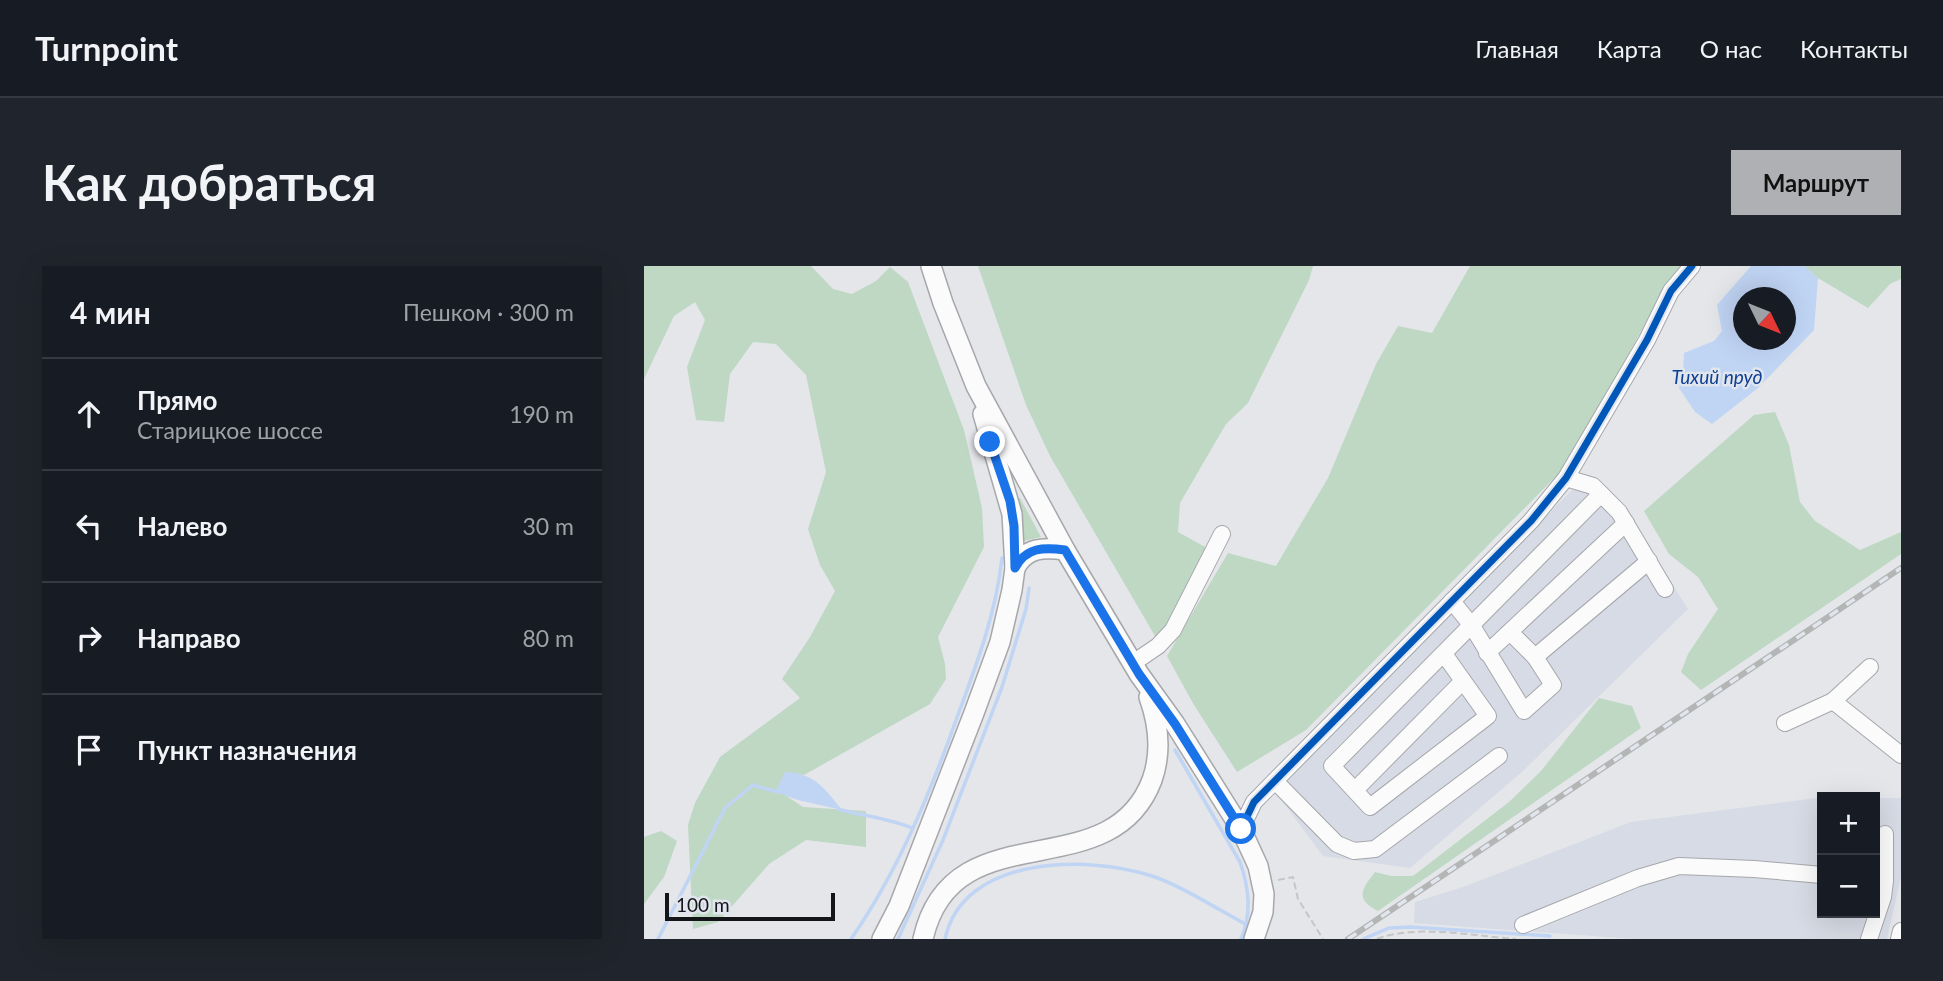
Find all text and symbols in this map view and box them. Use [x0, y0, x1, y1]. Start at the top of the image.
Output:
text: Turnpoint [35, 28, 178, 68]
text: Главная [1475, 34, 1559, 63]
text: Карта [1597, 34, 1662, 63]
text: О нас [1700, 34, 1762, 63]
text: Контакты [1800, 34, 1908, 63]
button: Маршрут [1731, 150, 1901, 215]
text: Как добраться [42, 153, 376, 211]
north arrow [1733, 287, 1796, 350]
text: 4 мин [70, 294, 151, 330]
text: Пешком · 300 m [403, 298, 574, 326]
water label: Тихий пруд [1672, 365, 1762, 388]
text: Прямо [137, 384, 218, 416]
icon: ahead [70, 395, 108, 433]
text: 190 m [509, 400, 574, 428]
text: Старицкое шоссе [137, 416, 323, 444]
route end [974, 426, 1005, 457]
icon: left [70, 507, 108, 545]
text: Налево [137, 510, 227, 542]
text: 30 m [523, 512, 574, 540]
icon: right [70, 619, 108, 657]
text: Направо [137, 622, 241, 654]
text: 80 m [523, 624, 574, 652]
icon: arrive [70, 731, 108, 769]
text: Пункт назначения [137, 734, 357, 766]
map controls [1817, 792, 1880, 918]
button: + [1817, 792, 1880, 855]
route start [1225, 813, 1256, 844]
button: − [1817, 855, 1880, 918]
scale bar [665, 890, 835, 922]
text: 100 m [676, 893, 730, 916]

